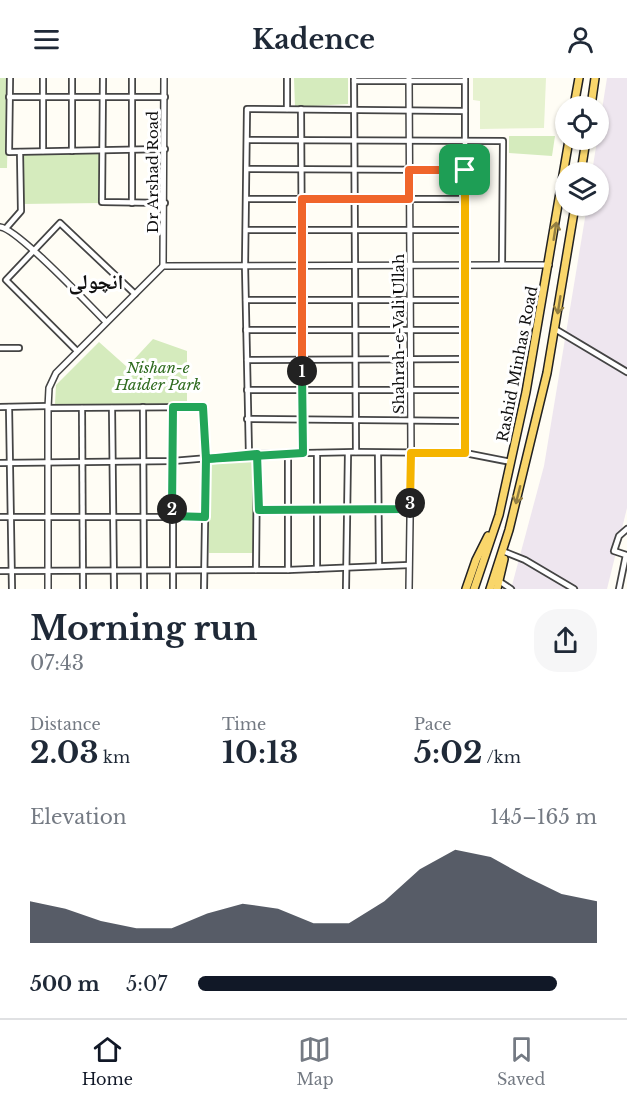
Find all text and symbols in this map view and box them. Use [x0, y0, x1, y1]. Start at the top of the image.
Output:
icon: menu [30, 23, 63, 56]
text: Kadence [252, 23, 375, 56]
icon: person [564, 23, 597, 56]
map controls [555, 96, 609, 216]
button: locate [555, 96, 609, 150]
street label: Dr Arshad Road [143, 111, 162, 233]
pin [439, 144, 490, 195]
icon: arrive [448, 153, 481, 186]
button: layers [555, 162, 609, 216]
one-way arrow [549, 221, 560, 241]
street label: Shahrah-e-Vali Ullah [389, 254, 408, 414]
district label: انچولی [69, 269, 123, 295]
street label: Rashid Minhas Road [493, 285, 541, 443]
one-way arrow [553, 294, 564, 314]
pin: 1 [287, 356, 317, 386]
park label: Nishan-e Haider Park [114, 358, 201, 394]
text: 1 [299, 361, 305, 381]
one-way arrow [511, 485, 523, 504]
pin: 3 [395, 488, 425, 518]
text: 3 [405, 493, 415, 513]
pin: 2 [157, 494, 187, 524]
text: 2 [167, 499, 177, 519]
text: Morning run [30, 608, 258, 649]
button: share [534, 609, 597, 672]
text: 07:43 [30, 651, 84, 675]
text: Distance [30, 714, 101, 734]
text: Time [222, 714, 266, 734]
text: Pace [414, 714, 451, 734]
text: 2.03 [30, 734, 99, 771]
text: 10:13 [222, 734, 298, 771]
text: 5:02 [414, 734, 483, 771]
text: km [99, 747, 130, 767]
text: /km [483, 747, 521, 767]
text: Elevation [30, 805, 127, 829]
text: 145–165 m [490, 805, 597, 829]
text: 500 m [30, 972, 100, 996]
text: 5:07 [126, 972, 167, 996]
tab: Home [82, 1033, 133, 1089]
tab: Map [296, 1033, 334, 1089]
tab: Saved [497, 1033, 545, 1089]

